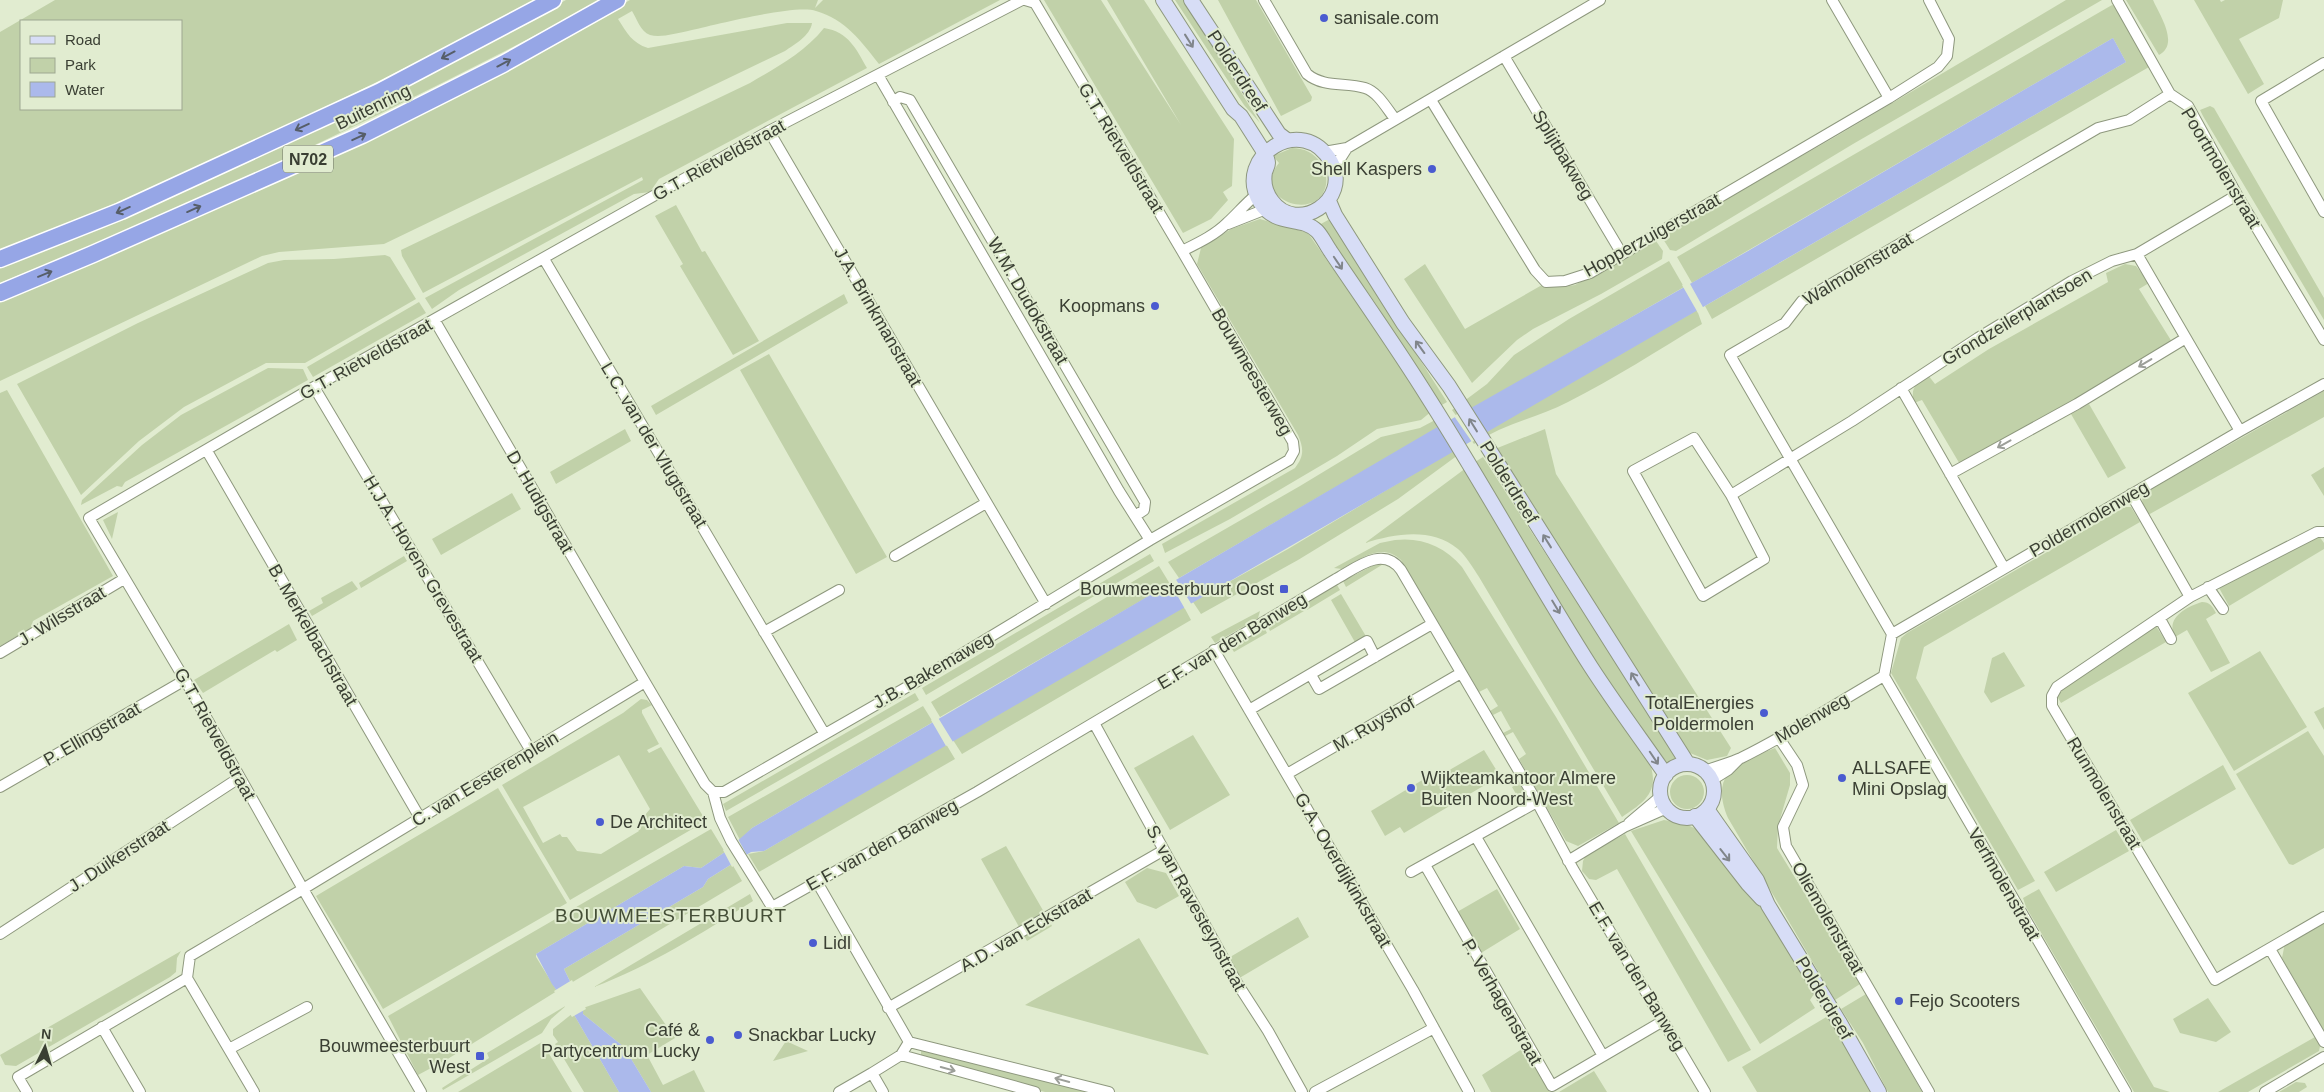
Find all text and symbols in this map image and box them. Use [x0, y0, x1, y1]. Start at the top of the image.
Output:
place label: sanisale.com [1334, 8, 1439, 28]
marker: sanisale.com [1318, 12, 1330, 24]
legend [20, 20, 182, 110]
street label: Polderdreef [1203, 27, 1271, 116]
text: Road [65, 31, 101, 48]
one-way arrow [1185, 34, 1195, 48]
one-way arrow [440, 50, 455, 60]
text: Park [65, 56, 96, 73]
one-way arrow [496, 58, 511, 68]
street label: G.T. Rietveldstraat [1074, 79, 1168, 217]
street label: Buitenring [332, 80, 414, 134]
text: Water [65, 81, 104, 98]
street label: Poortmolenstraat [2177, 104, 2265, 232]
street label: Splijtbakweg [1528, 107, 1598, 203]
street label: G.T. Rietveldstraat [649, 115, 789, 205]
one-way arrow [295, 123, 310, 132]
one-way arrow [351, 131, 366, 141]
road number: N702 [283, 146, 333, 172]
place label: Shell Kaspers [1311, 159, 1422, 179]
marker: Shell Kaspers [1426, 163, 1438, 175]
street label: Hopperzuigerstraat [1580, 189, 1724, 281]
one-way arrow [186, 204, 201, 214]
one-way arrow [116, 205, 131, 215]
street label: Walmolenstraat [1800, 228, 1916, 310]
street label: W.M. Dudokstraat [984, 234, 1072, 368]
street label: J.A. Brinkmanstraat [830, 244, 926, 390]
one-way arrow [1333, 256, 1343, 270]
street label: Grondzeilerplantsoen [1939, 264, 2095, 370]
one-way arrow [37, 269, 52, 278]
place label: Koopmans [1059, 296, 1145, 316]
marker: Koopmans [1149, 300, 1161, 312]
street label: Bouwmeesterweg [1208, 305, 1296, 439]
street label: G.T. Rietveldstraat [296, 314, 436, 404]
one-way arrow [1415, 340, 1425, 354]
one-way arrow [2138, 358, 2152, 368]
street label: L.C. van der Vlugtstraat [597, 359, 711, 531]
one-way arrow [1468, 418, 1478, 432]
street label: Polderdreef [1476, 437, 1543, 528]
one-way arrow [1996, 439, 2011, 449]
street label: D. Hudigstraat [503, 447, 577, 557]
street label: H.J.A. Hovens Grevestraat [359, 472, 487, 666]
street label: Poldermolenweg [2026, 477, 2152, 561]
one-way arrow [1542, 535, 1552, 549]
street label: B. Merkelbachstraat [264, 561, 362, 709]
place label: Bouwmeesterbuurt Oost [1080, 579, 1274, 599]
street label: J. Wilsstraat [15, 582, 109, 650]
marker: Bouwmeesterbuurt Oost [1278, 583, 1290, 595]
street label: E.F. van den Banweg [1154, 589, 1310, 693]
one-way arrow [1551, 600, 1561, 614]
street label: J.B. Bakemaweg [870, 628, 996, 712]
street label: G.T. Rietveldstraat [170, 664, 260, 804]
one-way arrow [1629, 672, 1639, 686]
street label: Molenweg [1771, 689, 1853, 747]
street label: M. Ruyshof [1330, 692, 1419, 755]
place label: TotalEnergies Poldermolen [1645, 693, 1754, 734]
street label: P. Ellingstraat [40, 698, 144, 770]
marker: TotalEnergies Poldermolen [1758, 707, 1770, 719]
street label: C. van Eesterenplein [408, 727, 562, 831]
street label: Runmolenstraat [2063, 733, 2145, 853]
one-way arrow [1649, 751, 1659, 765]
place label: ALLSAFE Mini Opslag [1852, 758, 1947, 799]
place label: Wijkteamkantoor Almere Buiten Noord-West [1421, 768, 1616, 809]
marker: ALLSAFE Mini Opslag [1836, 772, 1848, 784]
marker: Wijkteamkantoor Almere Buiten Noord-West [1405, 782, 1417, 794]
street label: G.A. Overdijkinkstraat [1291, 789, 1395, 951]
street label: E.F. van den Banweg [803, 795, 961, 895]
place label: De Architect [610, 812, 707, 832]
street label: J. Duikerstraat [65, 816, 173, 896]
marker: De Architect [594, 816, 606, 828]
street label: S. van Ravesteynstraat [1142, 822, 1250, 994]
street label: Verfmolenstraat [1964, 824, 2044, 944]
one-way arrow [1720, 848, 1730, 862]
street label: Oliemolenstraat [1788, 858, 1868, 978]
street label: A.D. van Eckstraat [956, 884, 1096, 976]
street label: E.F. van den Banweg [1585, 898, 1689, 1054]
district label: BOUWMEESTERBUURT [555, 905, 787, 926]
place label: Lidl [823, 933, 851, 953]
street label: P. Verhagenstraat [1458, 936, 1546, 1068]
marker: Lidl [807, 937, 819, 949]
street label: Polderdreef [1791, 953, 1857, 1044]
place label: Fejo Scooters [1909, 991, 2020, 1011]
marker: Fejo Scooters [1893, 995, 1905, 1007]
place label: Café & Partycentrum Lucky [541, 1020, 700, 1061]
north arrow [20, 1022, 70, 1072]
place label: Snackbar Lucky [748, 1025, 876, 1045]
text: N [40, 1026, 52, 1042]
marker: Snackbar Lucky [732, 1029, 744, 1041]
marker: Café & Partycentrum Lucky [704, 1034, 716, 1046]
place label: Bouwmeesterbuurt West [319, 1036, 470, 1077]
marker: Bouwmeesterbuurt West [474, 1050, 486, 1062]
one-way arrow [939, 1065, 955, 1074]
one-way arrow [1054, 1074, 1070, 1084]

